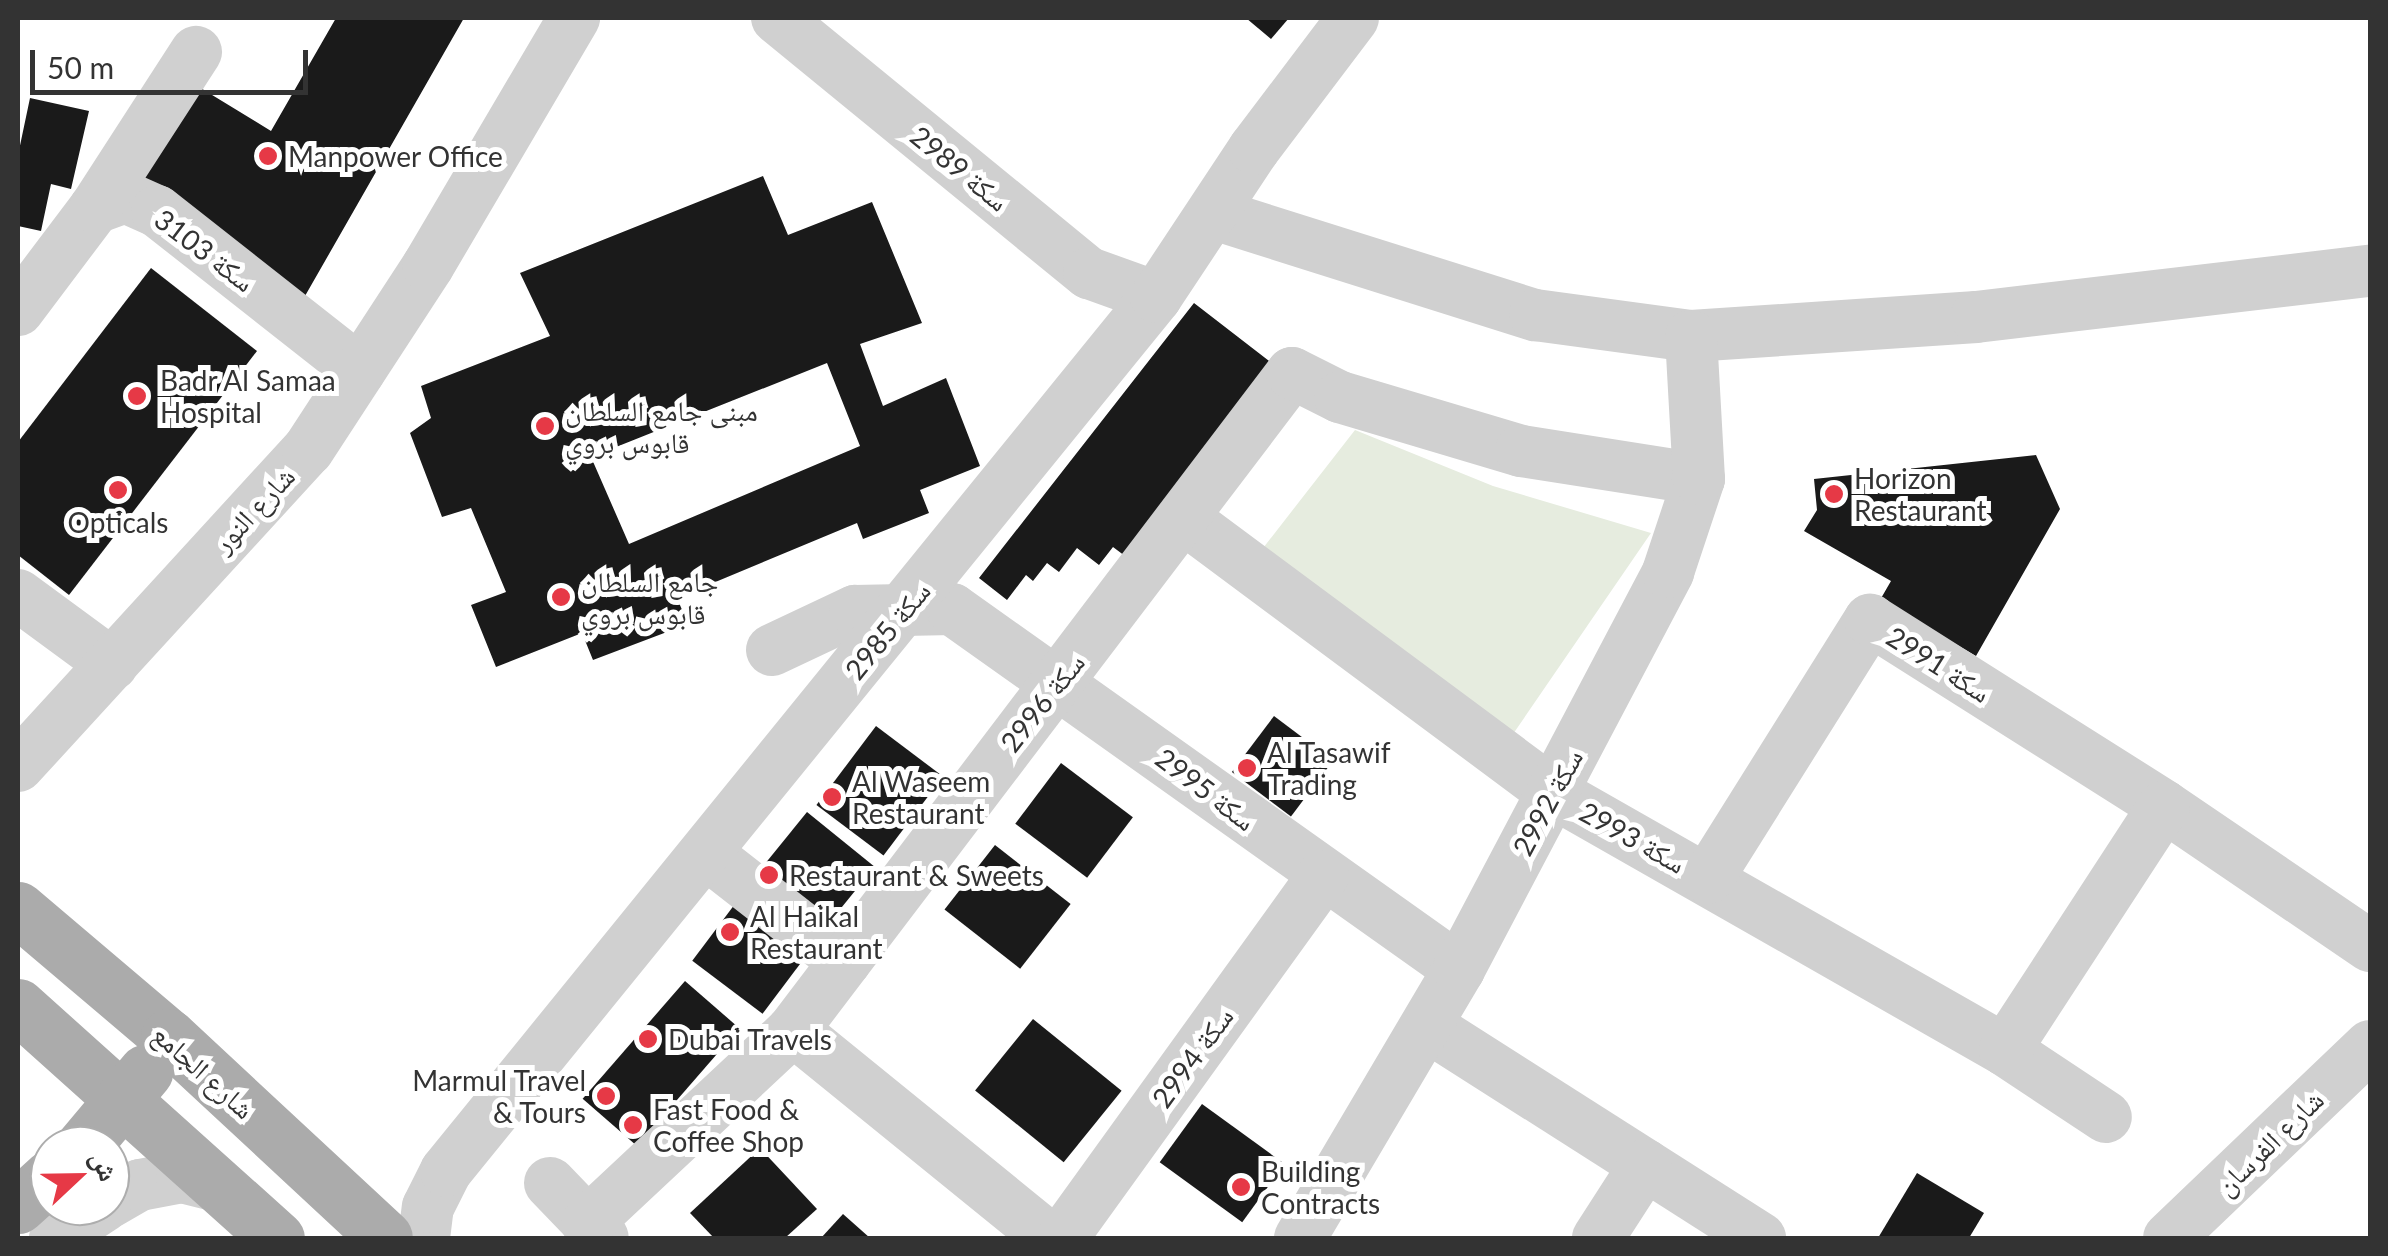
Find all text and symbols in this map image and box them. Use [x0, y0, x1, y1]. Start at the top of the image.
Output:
scale bar [35, 30, 312, 92]
text: 50 m [47, 49, 114, 85]
street label: سكة 2989 [904, 118, 1016, 218]
place label: Manpower Office [288, 139, 503, 173]
marker: Manpower Office [257, 145, 279, 167]
street label: سكة 3103 [149, 202, 261, 298]
place label: Badr Al Samaa Hospital [160, 363, 337, 429]
marker: Badr Al Samaa Hospital [124, 383, 150, 409]
place label: مبنى جامع السلطان قابوس بروي [565, 393, 758, 459]
marker: مبنى جامع السلطان قابوس بروي [534, 415, 556, 437]
street label: شارع النور [205, 459, 301, 559]
place label: Horizon Restaurant [1854, 461, 1986, 527]
marker: Opticals [107, 479, 129, 501]
marker: Horizon Restaurant [1823, 483, 1845, 505]
place label: Opticals [68, 505, 168, 539]
place label: جامع السلطان قابوس بروي [581, 564, 718, 630]
street label: سكة 2985 [837, 574, 937, 686]
marker: جامع السلطان قابوس بروي [550, 586, 572, 608]
street label: سكة 2991 [1881, 619, 1997, 709]
street label: سكة 2996 [993, 646, 1091, 758]
place label: Al Tasawif Trading [1267, 735, 1391, 801]
street label: سكة 2995 [1150, 741, 1262, 837]
street label: سكة 2992 [1505, 743, 1589, 861]
marker: Al Tasawif Trading [1236, 757, 1258, 779]
place label: Al Waseem Restaurant [852, 764, 991, 830]
marker: Al Waseem Restaurant [821, 786, 843, 808]
street label: سكة 2993 [1574, 794, 1692, 880]
place label: Restaurant & Sweets [789, 858, 1044, 892]
marker: Restaurant & Sweets [758, 864, 780, 886]
place label: Al Haikal Restaurant [750, 899, 882, 965]
marker: Al Haikal Restaurant [719, 921, 741, 943]
street label: سكة 2994 [1144, 1000, 1240, 1114]
street label: شارع الجامع [146, 1017, 262, 1125]
place label: Dubai Travels [668, 1022, 833, 1056]
marker: Dubai Travels [637, 1028, 659, 1050]
place label: Marmul Travel & Tours [411, 1063, 586, 1129]
street label: شارع الفرسان [2208, 1082, 2330, 1202]
marker: Marmul Travel & Tours [595, 1085, 617, 1107]
place label: Fast Food & Coffee Shop [653, 1092, 804, 1158]
marker: Fast Food & Coffee Shop [622, 1114, 644, 1136]
north arrow [30, 1126, 130, 1226]
text: ش [85, 1145, 127, 1186]
place label: Building Contracts [1261, 1154, 1380, 1220]
marker: Building Contracts [1230, 1176, 1252, 1198]

